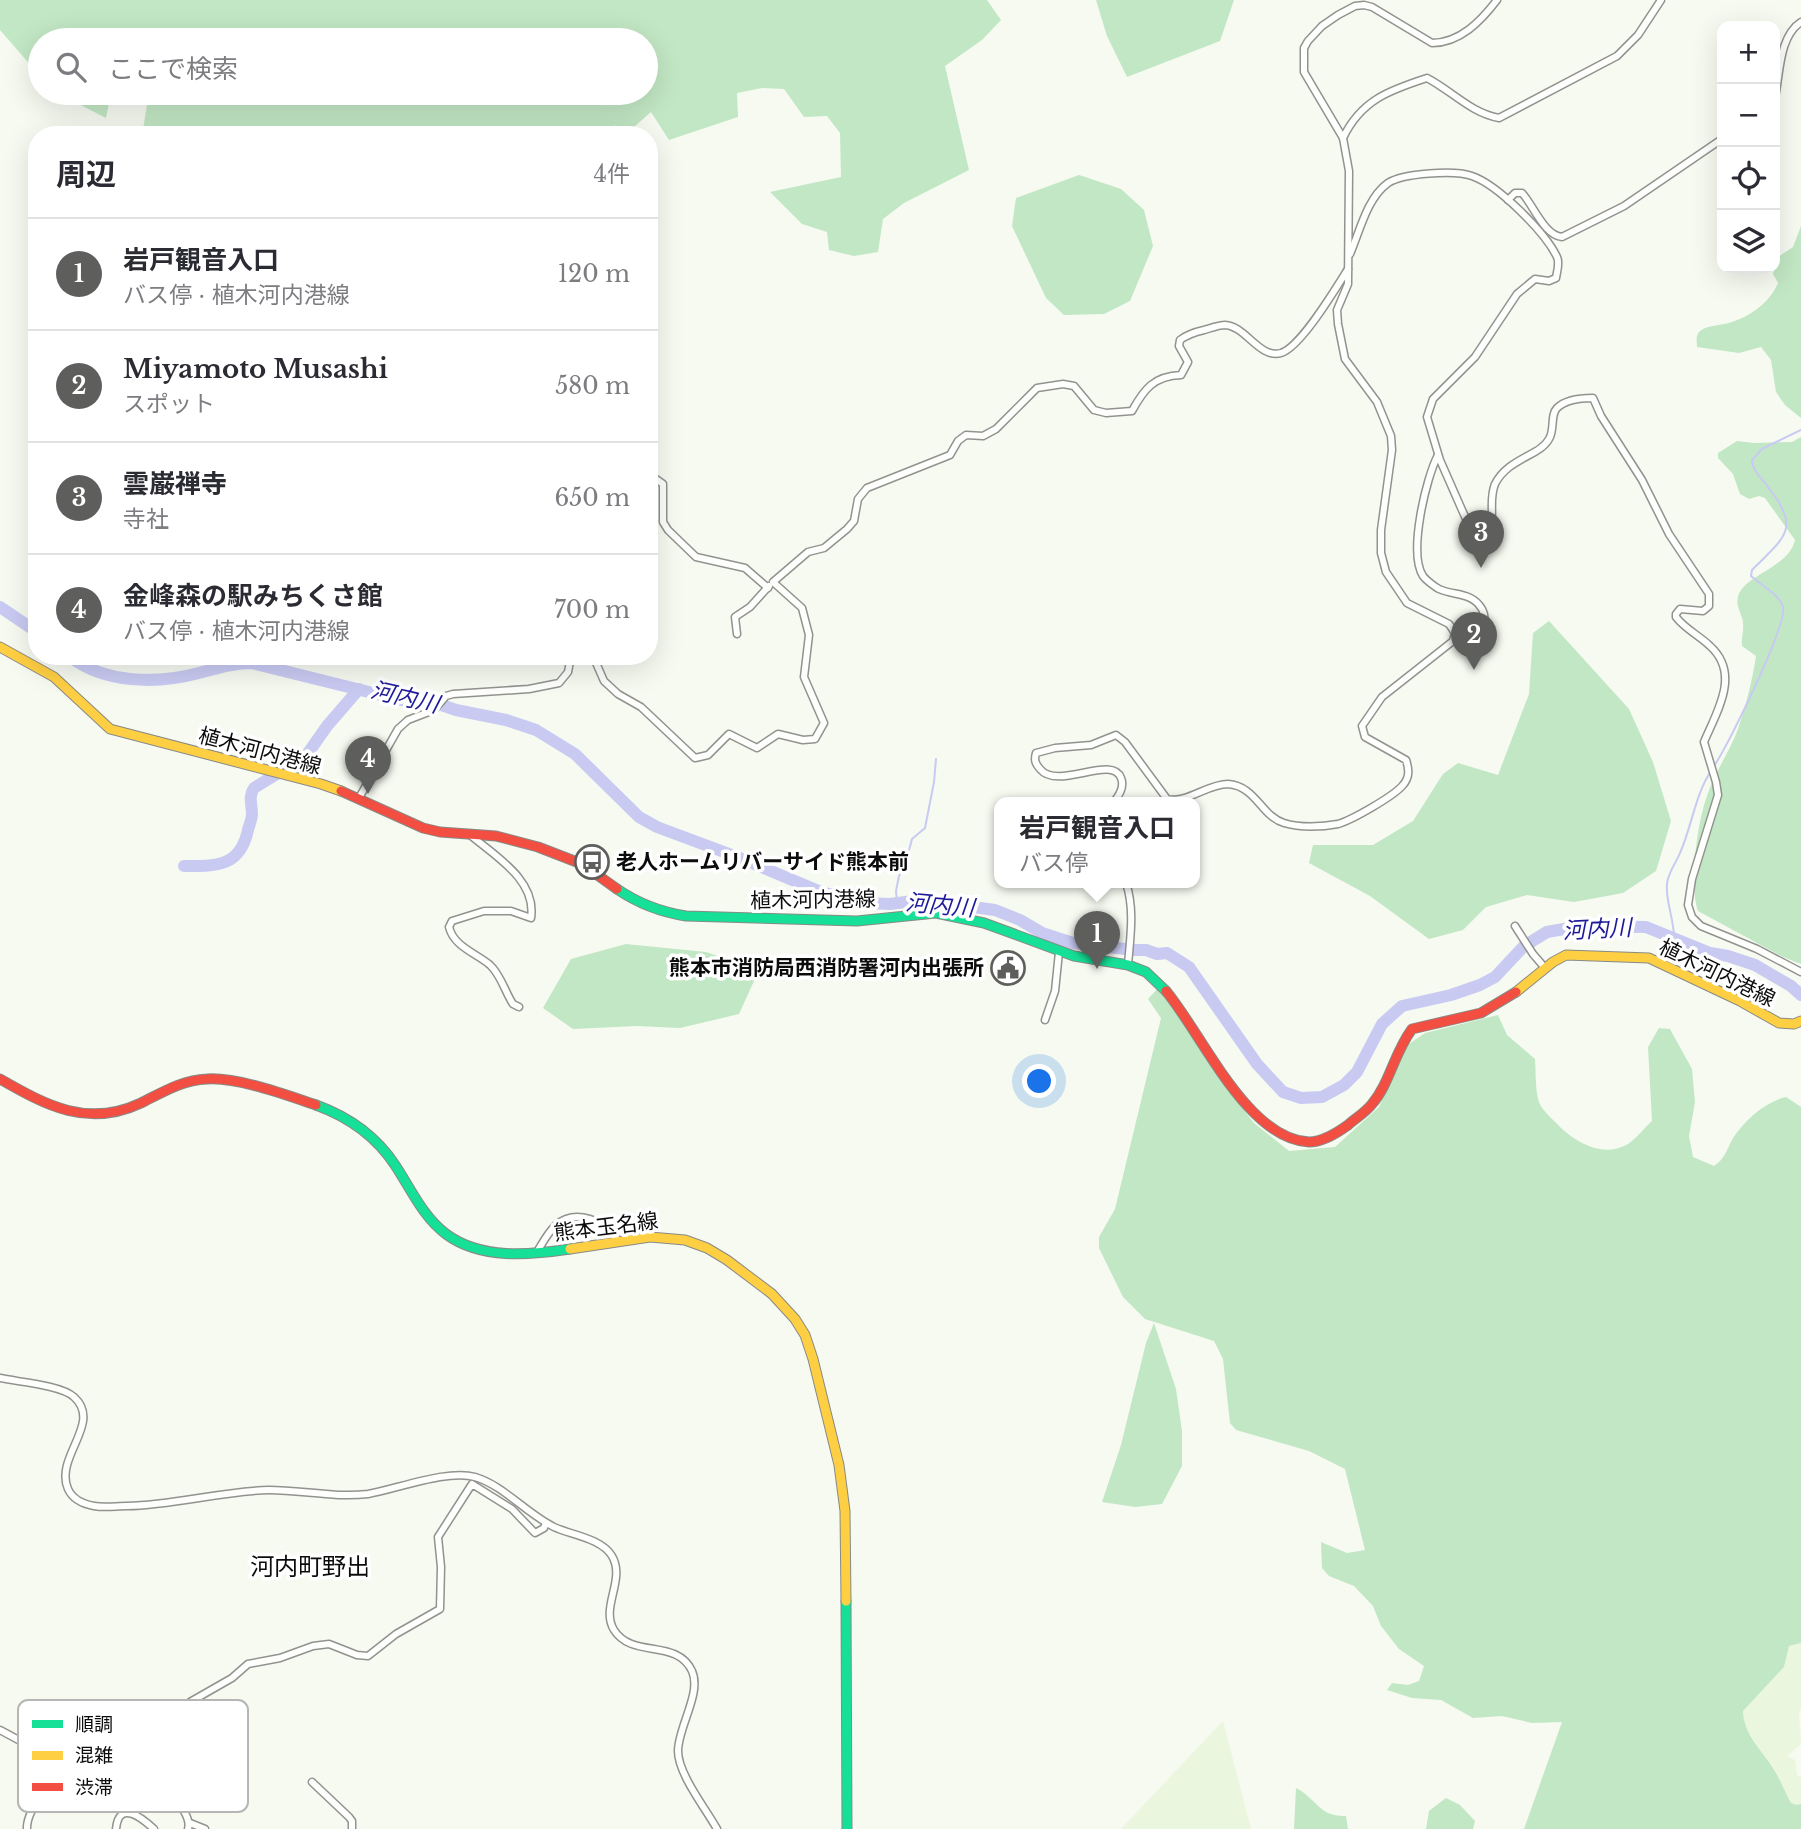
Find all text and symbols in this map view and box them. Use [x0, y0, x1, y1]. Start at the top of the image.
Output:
map controls [1717, 21, 1780, 273]
button: + [1717, 21, 1780, 84]
search box [28, 28, 658, 105]
icon: search [52, 48, 90, 86]
text: ここで検索 [108, 53, 238, 85]
button: − [1717, 84, 1780, 147]
button: locate [1717, 147, 1780, 210]
text: 周辺 [56, 156, 116, 193]
text: 4件 [594, 160, 630, 188]
button: layers [1717, 210, 1780, 273]
text: 岩戸観音入口 [123, 244, 279, 276]
text: 1 [74, 260, 84, 288]
text: 120 m [558, 260, 630, 288]
text: バス停 · 植木河内港線 [123, 281, 350, 309]
text: Miyamoto Musashi [123, 353, 388, 385]
text: 2 [72, 372, 86, 400]
text: 580 m [555, 372, 630, 400]
text: スポット [123, 390, 215, 418]
text: 雲巌禅寺 [123, 468, 227, 500]
text: 3 [72, 484, 86, 512]
text: 650 m [554, 484, 630, 512]
text: 寺社 [123, 505, 169, 533]
pin: 3 [1458, 510, 1504, 568]
text: 金峰森の駅みちくさ館 [123, 580, 383, 612]
text: 4 [71, 596, 87, 624]
text: 700 m [554, 596, 630, 624]
pin: 2 [1451, 612, 1497, 670]
text: バス停 · 植木河内港線 [123, 617, 350, 645]
water label: 河内川 [368, 676, 445, 719]
street label: 植木河内港線 [196, 722, 324, 780]
pin: 4 [345, 736, 391, 794]
popup [994, 797, 1200, 888]
text: 岩戸観音入口 [1019, 812, 1175, 844]
bus stop icon: 老人ホームリバーサイド熊本前 [573, 843, 611, 881]
place label: 老人ホームリバーサイド熊本前 [616, 849, 909, 875]
text: バス停 [1019, 849, 1088, 877]
street label: 植木河内港線 [750, 886, 876, 914]
water label: 河内川 [904, 888, 979, 922]
pin: 1 [1074, 911, 1120, 969]
water label: 河内川 [1562, 913, 1635, 945]
street label: 植木河内港線 [1655, 934, 1779, 1012]
public building icon: 熊本市消防局西消防署河内出張所 [989, 949, 1027, 987]
place label: 熊本市消防局西消防署河内出張所 [669, 955, 984, 981]
your location [1022, 1064, 1056, 1098]
street label: 熊本玉名線 [552, 1208, 660, 1246]
district label: 河内町野出 [250, 1552, 370, 1581]
legend [18, 1700, 248, 1812]
text: 順調 [75, 1713, 113, 1736]
text: 混雑 [75, 1744, 113, 1767]
text: 渋滞 [75, 1776, 113, 1799]

